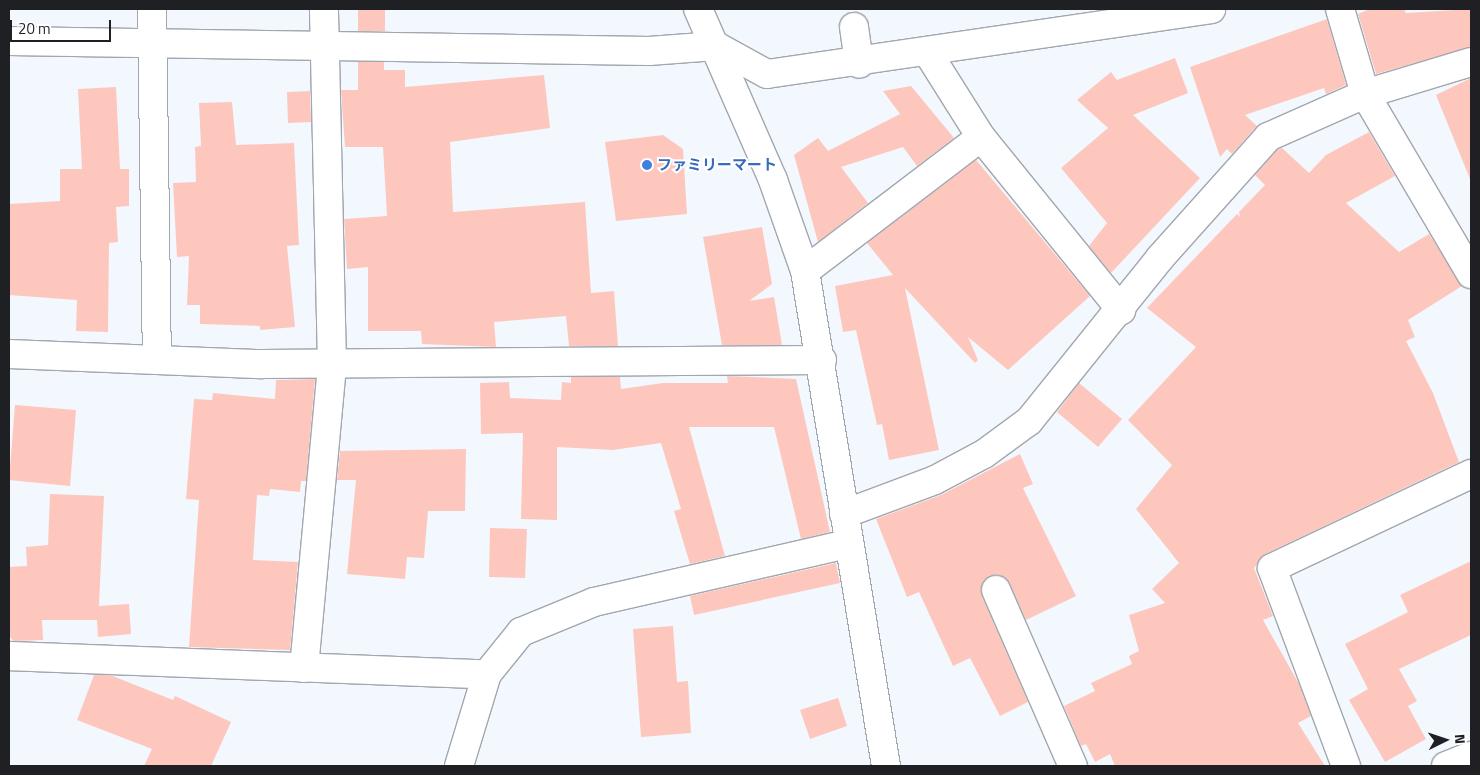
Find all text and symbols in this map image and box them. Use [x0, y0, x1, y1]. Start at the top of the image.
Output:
scale bar [12, 10, 114, 42]
text: 20 m [18, 17, 51, 40]
place label: ファミリーマート [657, 156, 777, 174]
marker: ファミリーマート [641, 159, 653, 171]
north arrow [1420, 715, 1470, 765]
text: N [1450, 733, 1471, 744]

